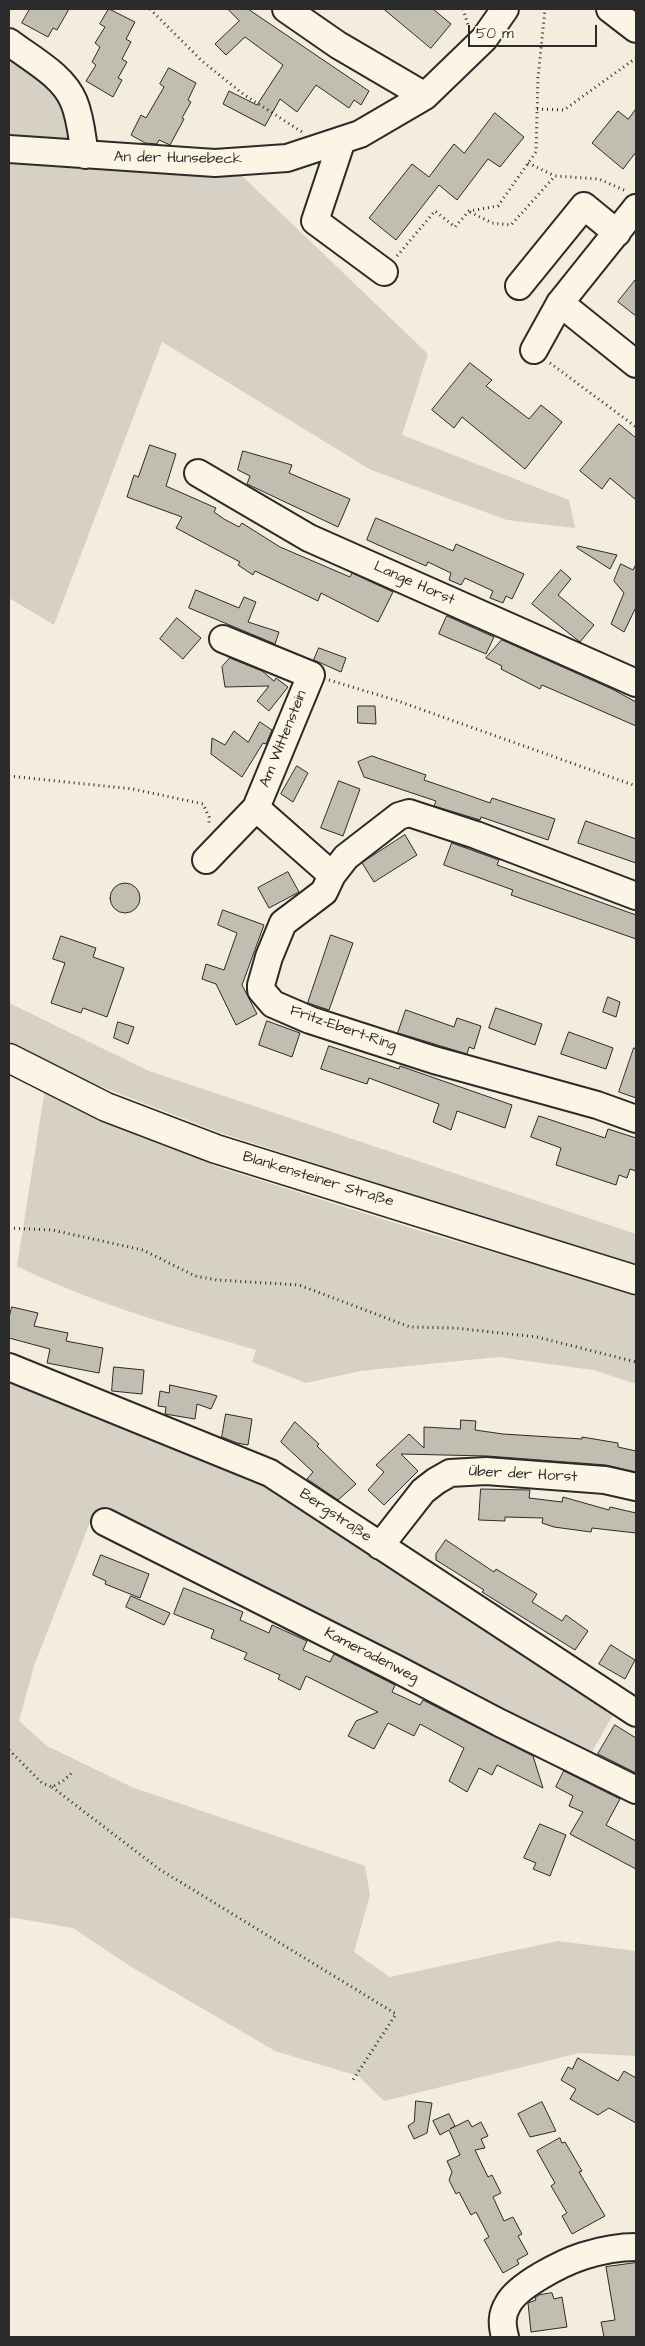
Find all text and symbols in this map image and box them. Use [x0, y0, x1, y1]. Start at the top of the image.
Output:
scale bar [470, 15, 599, 47]
text: 50 m [476, 23, 514, 44]
street label: An der Hunsebeck [114, 149, 242, 169]
street label: Lange Horst [371, 558, 457, 610]
street label: Am Wittenstein [256, 688, 312, 790]
street label: Fritz-Ebert-Ring [287, 1002, 399, 1056]
street label: Blankensteiner Straße [240, 1148, 396, 1212]
street label: Über der Horst [468, 1463, 578, 1487]
street label: Bergstraße [296, 1485, 374, 1547]
street label: Kameradenweg [321, 1624, 421, 1688]

